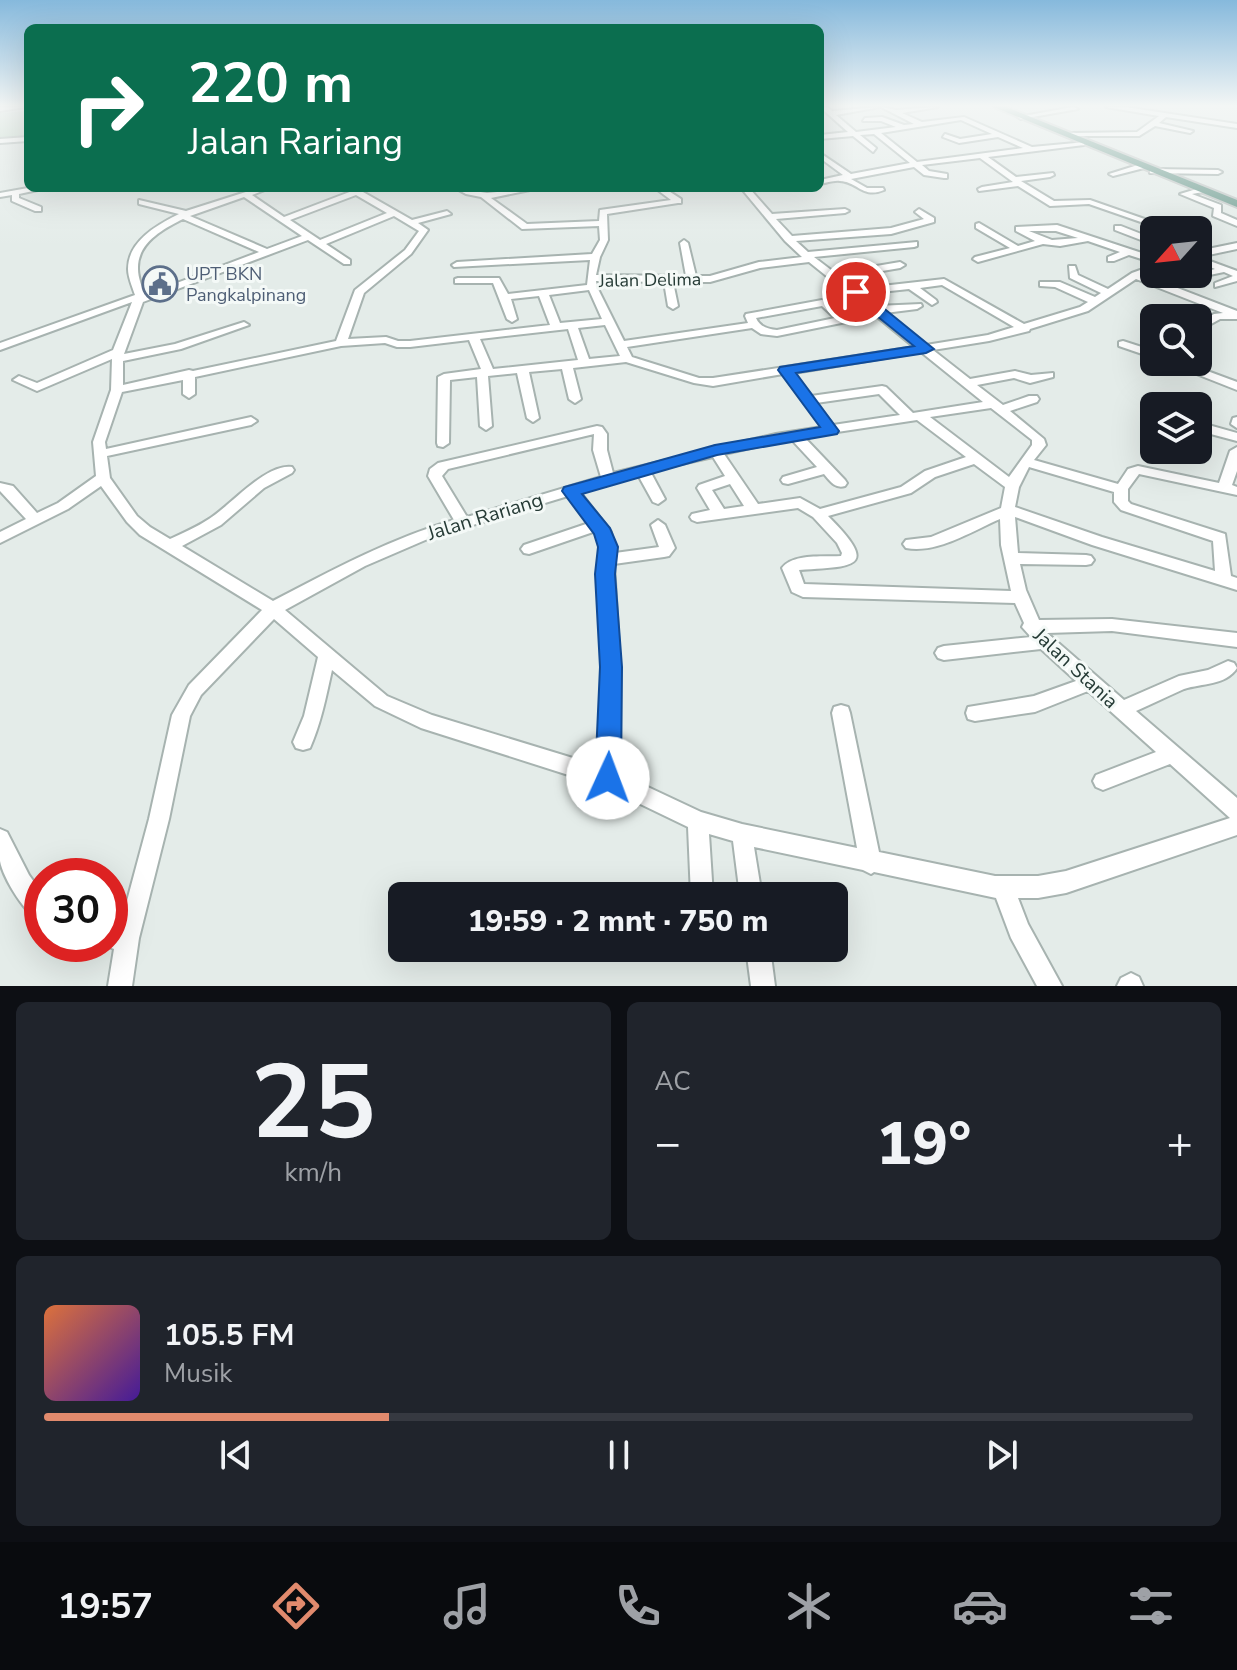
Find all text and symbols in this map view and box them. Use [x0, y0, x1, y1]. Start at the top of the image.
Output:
text: 220 m [188, 45, 353, 122]
icon: right [56, 56, 160, 160]
text: Jalan Rariang [188, 118, 403, 167]
north arrow [1140, 216, 1212, 288]
map controls [1140, 216, 1212, 464]
pin [822, 258, 890, 326]
place label: UPT BKN Pangkalpinang [186, 262, 306, 307]
public building icon: UPT BKN Pangkalpinang [141, 265, 179, 303]
street label: Jalan Delima [598, 267, 701, 293]
icon: arrive [834, 270, 878, 314]
button: search [1140, 304, 1212, 376]
button: layers [1140, 392, 1212, 464]
street label: Jalan Rariang [423, 486, 546, 547]
street label: Jalan Stania [1027, 621, 1124, 715]
position arrow [566, 736, 650, 820]
speed limit sign: 30 [24, 858, 128, 962]
text: 19:59 · 2 mnt · 750 m [468, 901, 768, 942]
text: 25 [251, 1032, 376, 1174]
text: AC [655, 1064, 691, 1099]
text: 19° [876, 1103, 971, 1185]
text: − [655, 1114, 681, 1174]
text: + [1167, 1114, 1193, 1174]
text: km/h [285, 1155, 342, 1190]
text: 105.5 FM [164, 1315, 294, 1356]
text: Musik [164, 1356, 232, 1391]
icon: previous [214, 1433, 258, 1477]
icon: pause [597, 1433, 641, 1477]
icon: next [980, 1433, 1024, 1477]
icon: directions [268, 1578, 324, 1634]
icon: music [439, 1578, 495, 1634]
icon: phone [610, 1578, 666, 1634]
icon: climate [781, 1578, 837, 1634]
icon: car [952, 1578, 1008, 1634]
icon: filters [1123, 1578, 1179, 1634]
text: 19:57 [58, 1582, 153, 1631]

